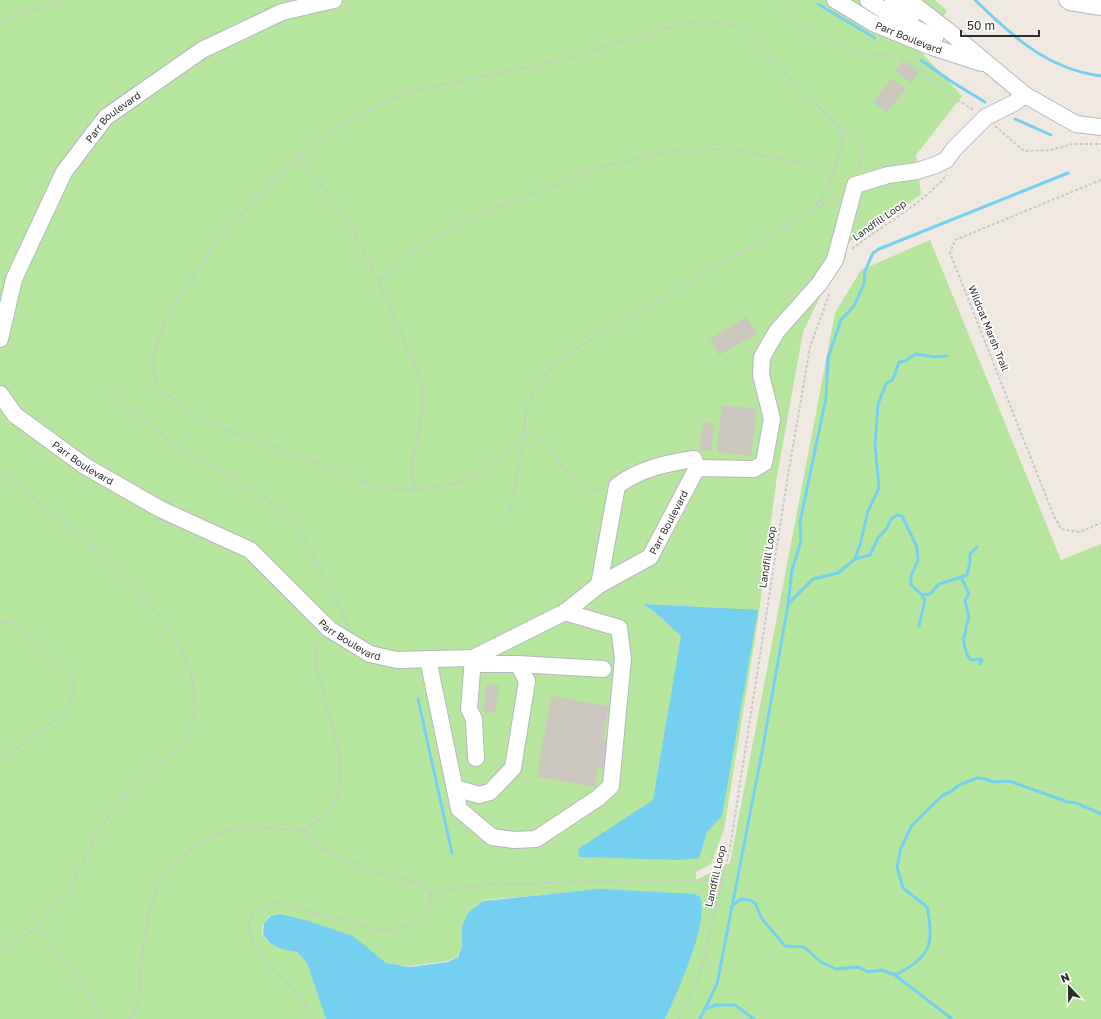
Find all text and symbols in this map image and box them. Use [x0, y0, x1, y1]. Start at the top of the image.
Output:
scale bar [961, 12, 1039, 38]
text: 50 m [967, 18, 995, 33]
street label: Parr Boulevard [874, 19, 944, 56]
street label: Parr Boulevard [83, 89, 143, 145]
street label: Landfill Loop [850, 197, 908, 243]
street label: Wildcat Marsh Trail [966, 283, 1012, 373]
street label: Parr Boulevard [50, 438, 116, 487]
street label: Parr Boulevard [647, 488, 690, 556]
street label: Landfill Loop [756, 525, 778, 589]
street label: Parr Boulevard [316, 616, 382, 662]
street label: Landfill Loop [702, 844, 728, 908]
north arrow [1049, 967, 1089, 1007]
text: N [1059, 970, 1071, 985]

